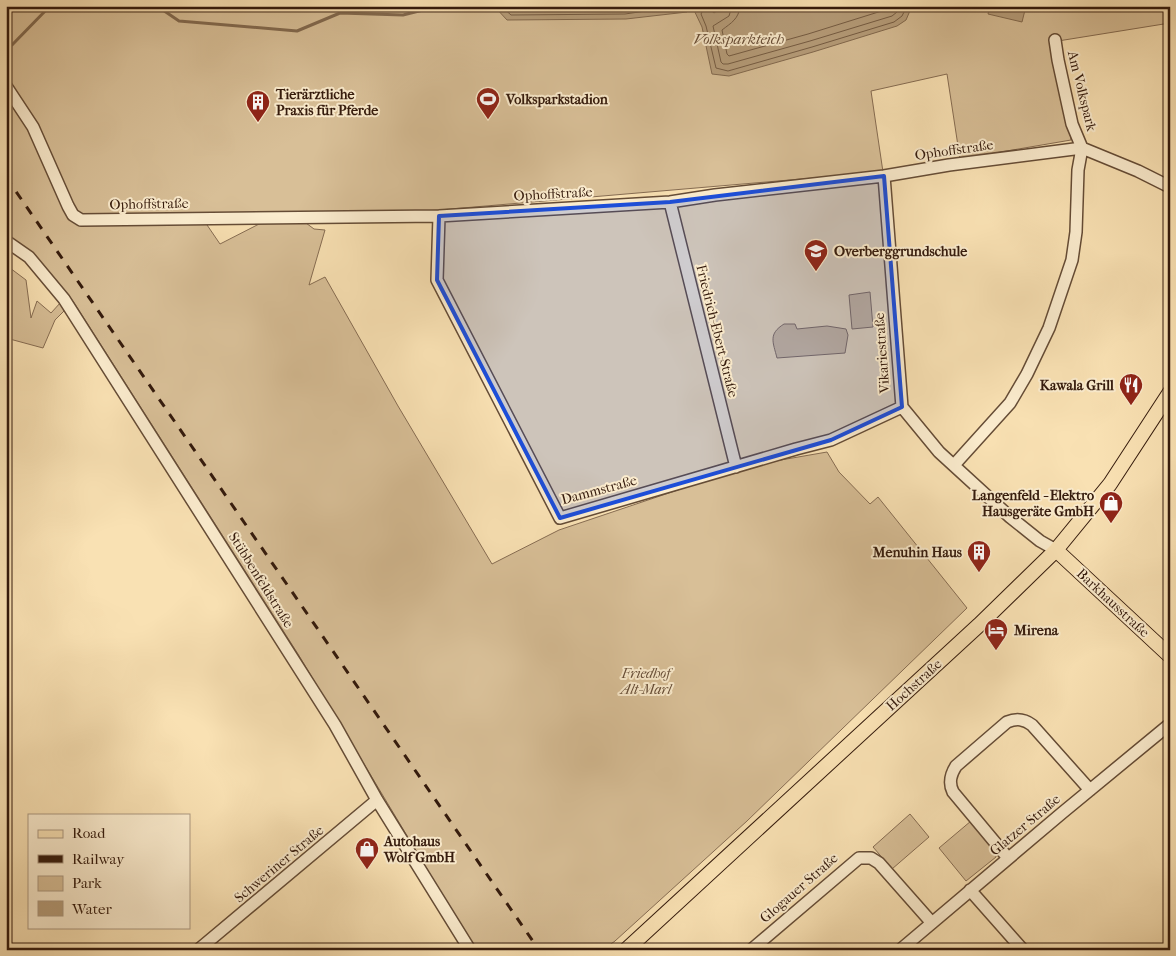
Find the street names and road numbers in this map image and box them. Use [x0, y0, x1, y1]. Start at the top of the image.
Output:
street label: Am Volkspark [1064, 48, 1100, 134]
street label: Ophoffstraße [914, 136, 994, 164]
street label: Ophoffstraße [513, 183, 593, 205]
street label: Ophoffstraße [109, 195, 189, 213]
street label: Friedrich-Ebert-Straße [692, 263, 742, 399]
street label: Vikariestraße [871, 312, 893, 395]
street label: Dammstraße [559, 472, 639, 508]
street label: Stübbenfeldstraße [225, 529, 297, 631]
street label: Barkhausstraße [1073, 565, 1153, 641]
street label: Hochstraße [883, 655, 945, 714]
street label: Glatzer Straße [986, 791, 1064, 859]
street label: Schweriner Straße [231, 822, 327, 906]
street label: Glogauer Straße [757, 849, 841, 926]

